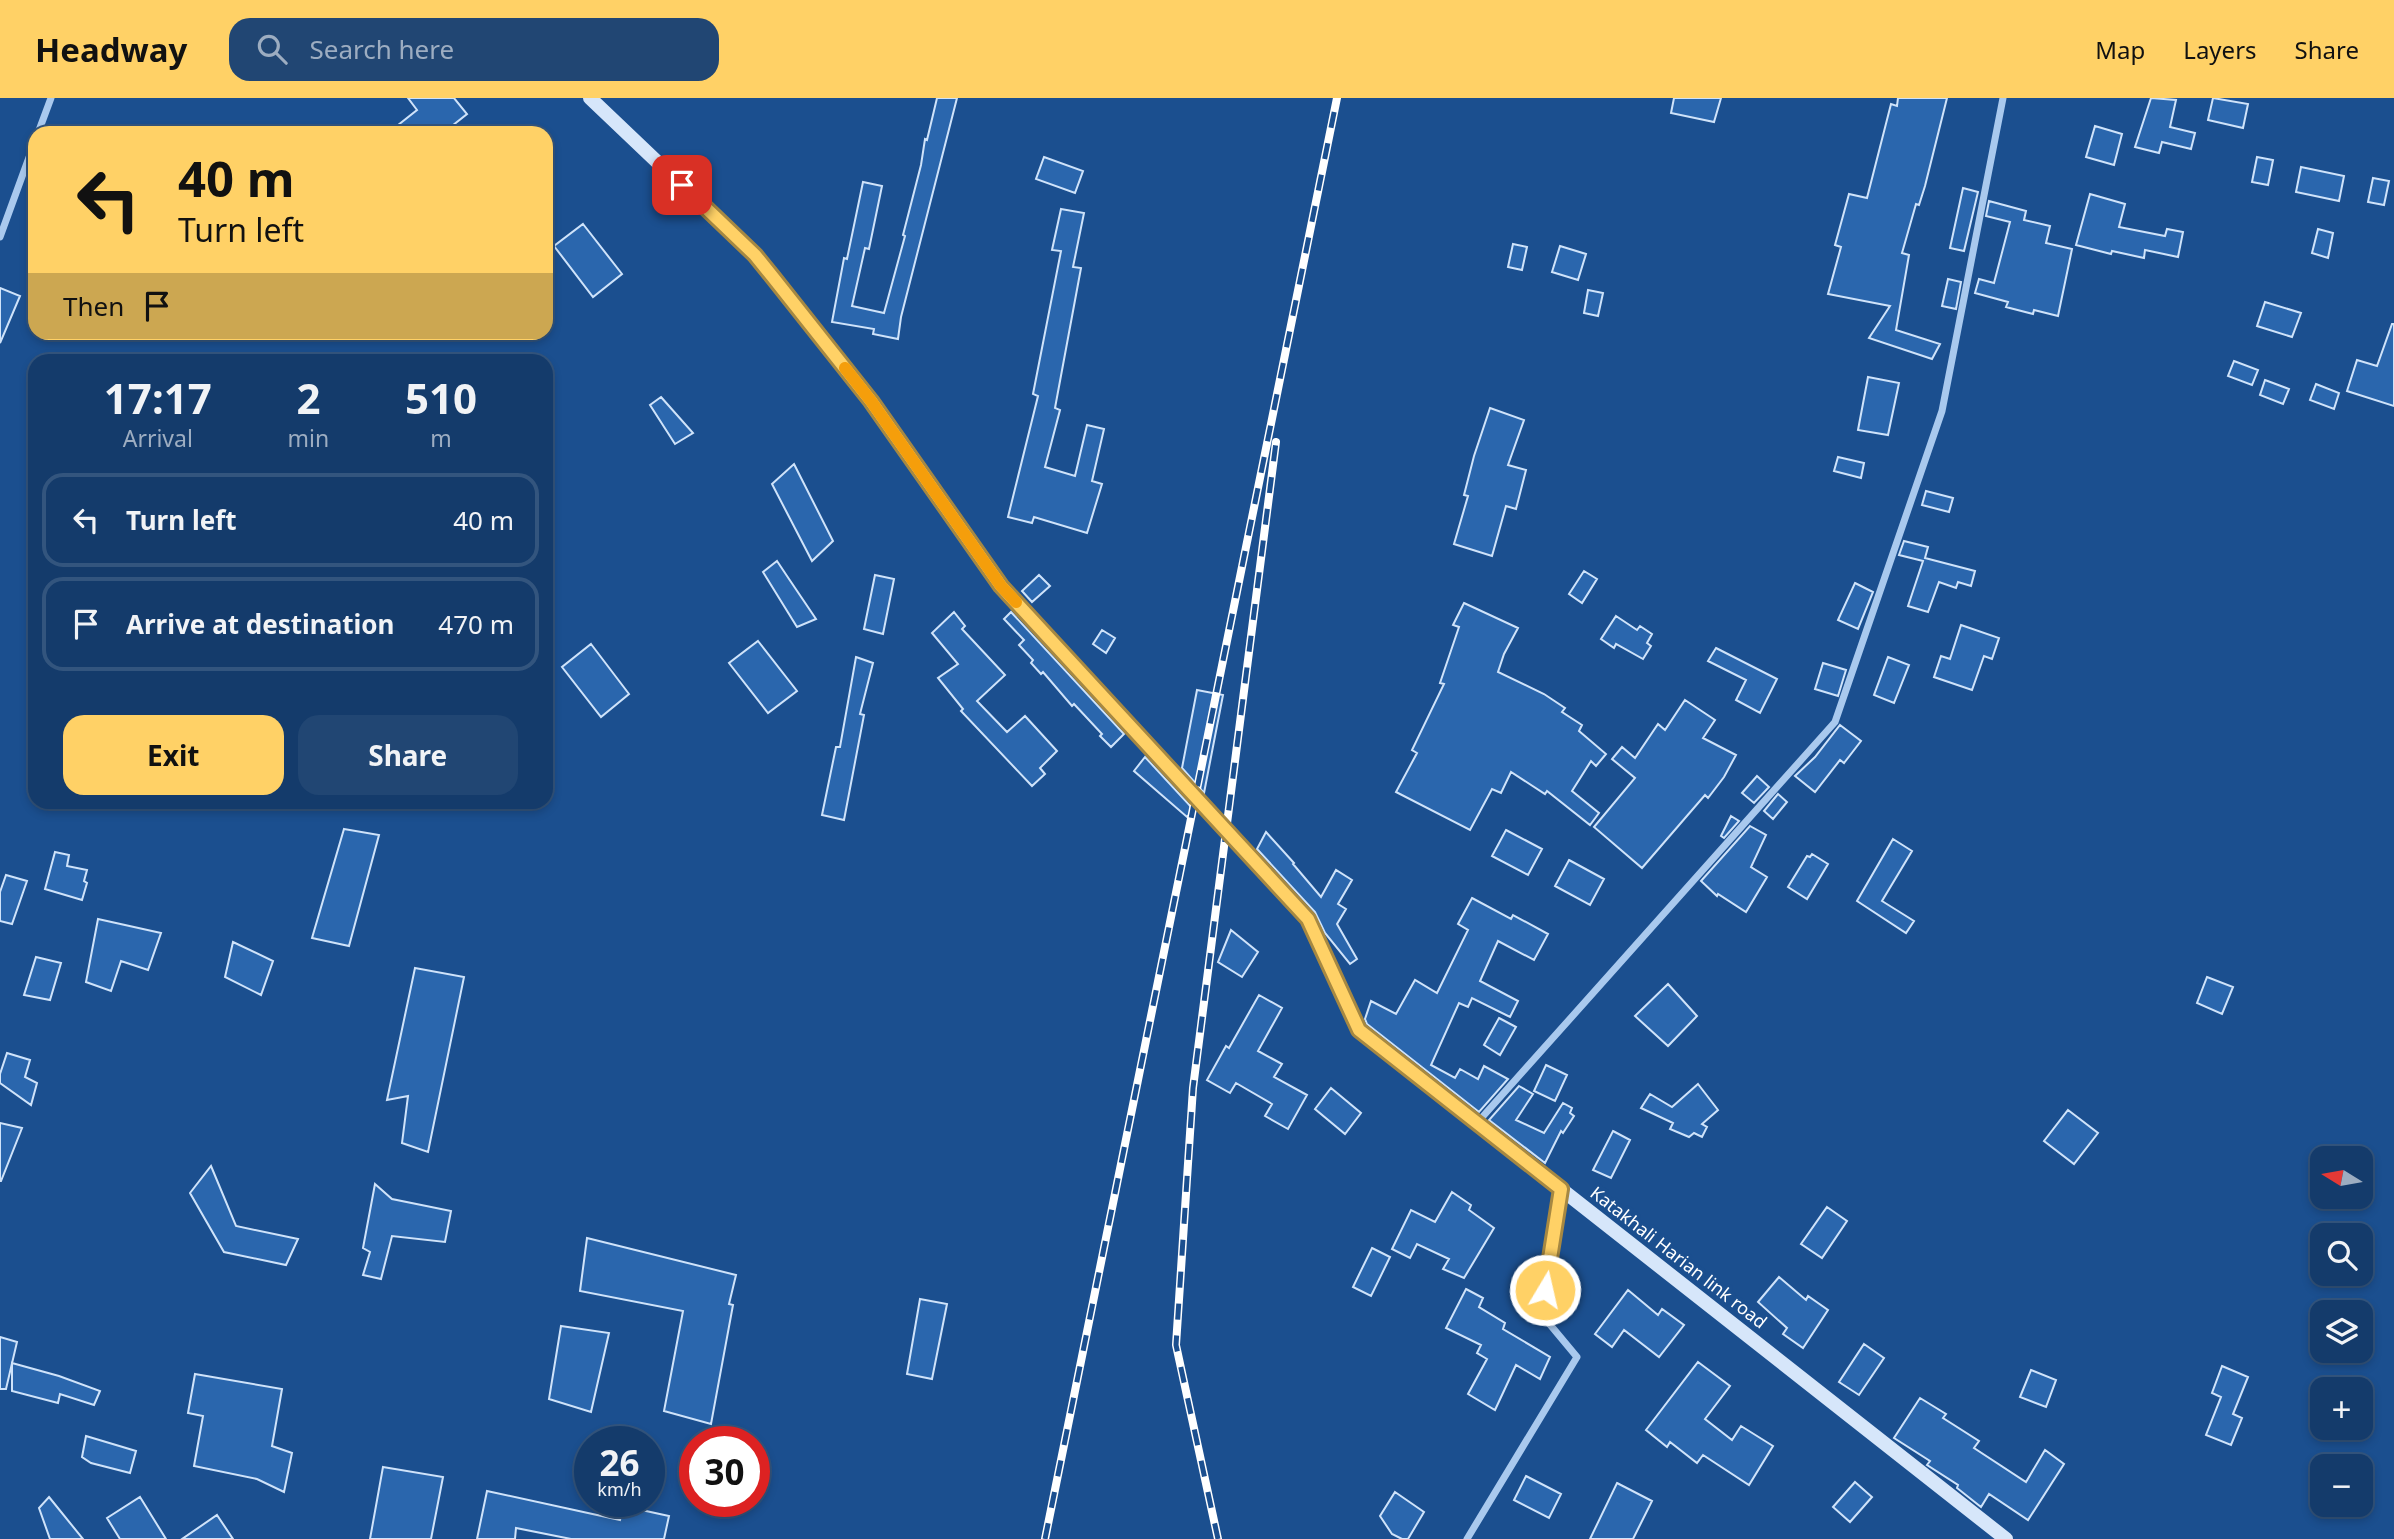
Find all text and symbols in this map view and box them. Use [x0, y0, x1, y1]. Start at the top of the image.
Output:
search box [229, 18, 719, 81]
text: Headway [35, 27, 187, 72]
icon: search [253, 30, 291, 68]
text: Search here [309, 31, 454, 67]
text: Map [2095, 33, 2145, 66]
text: Layers [2183, 33, 2257, 66]
text: Share [2295, 33, 2359, 66]
text: 40 m [178, 145, 295, 211]
icon: left [63, 154, 154, 245]
pin [652, 155, 712, 215]
icon: arrive [663, 166, 701, 204]
text: Turn left [178, 208, 304, 251]
icon: arrive [138, 287, 176, 325]
text: Then [63, 288, 124, 324]
text: 17:17 [104, 369, 212, 426]
text: 2 [296, 369, 320, 426]
text: 510 [405, 369, 477, 426]
text: Arrival [123, 422, 193, 454]
text: min [288, 422, 329, 454]
text: m [430, 422, 452, 454]
icon: left [67, 501, 105, 539]
text: Turn left [126, 502, 237, 538]
text: 40 m [453, 502, 514, 538]
icon: arrive [67, 605, 105, 643]
text: Arrive at destination [126, 606, 395, 642]
text: 470 m [438, 606, 514, 642]
button: Exit [63, 715, 284, 795]
button: Share [298, 715, 518, 795]
north arrow [2310, 1146, 2373, 1209]
map controls [2310, 1146, 2373, 1517]
street label: Katakhali Harian link road [1586, 1180, 1772, 1334]
button: search [2310, 1223, 2373, 1286]
position arrow [1508, 1253, 1582, 1327]
button: layers [2310, 1300, 2373, 1363]
button: + [2310, 1377, 2373, 1440]
speed limit sign: 30 [679, 1426, 770, 1517]
text: 26 [599, 1439, 640, 1486]
button: − [2310, 1454, 2373, 1517]
text: km/h [597, 1477, 642, 1501]

